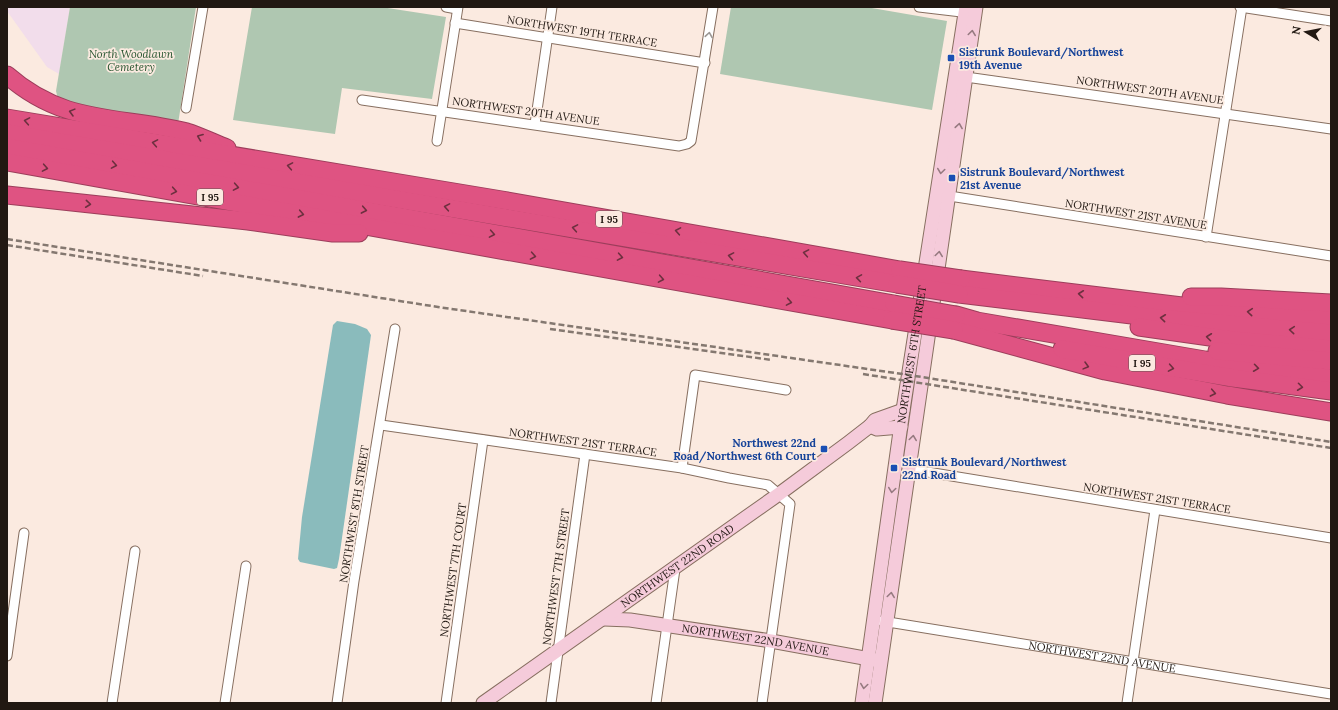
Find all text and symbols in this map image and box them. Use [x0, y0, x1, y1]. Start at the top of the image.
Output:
street label: NORTHWEST 19TH TERRACE [506, 12, 658, 50]
north arrow [1286, 12, 1326, 52]
text: N [1289, 24, 1304, 36]
one-way arrow [967, 30, 976, 36]
one-way arrow [704, 32, 713, 38]
place label: Sistrunk Boulevard/Northwest 19th Avenue [959, 45, 1124, 72]
park label: North Woodlawn Cemetery [89, 47, 174, 74]
marker: Sistrunk Boulevard/Northwest 19th Avenue [946, 53, 956, 63]
street label: NORTHWEST 20TH AVENUE [1075, 73, 1225, 107]
street label: NORTHWEST 20TH AVENUE [451, 94, 601, 128]
one-way arrow [69, 108, 76, 117]
one-way arrow [23, 118, 30, 126]
one-way arrow [954, 123, 963, 129]
one-way arrow [196, 134, 203, 142]
one-way arrow [152, 139, 158, 148]
one-way arrow [111, 160, 118, 169]
one-way arrow [287, 162, 293, 171]
one-way arrow [42, 164, 49, 172]
place label: Sistrunk Boulevard/Northwest 21st Avenue [960, 165, 1125, 192]
one-way arrow [936, 168, 945, 174]
marker: Sistrunk Boulevard/Northwest 21st Avenue [947, 173, 957, 183]
one-way arrow [233, 182, 239, 191]
one-way arrow [170, 186, 177, 194]
road number: I 95 [197, 189, 223, 205]
street label: NORTHWEST 21ST AVENUE [1064, 196, 1208, 232]
one-way arrow [85, 199, 91, 208]
one-way arrow [444, 203, 450, 211]
one-way arrow [361, 205, 367, 214]
one-way arrow [298, 209, 304, 218]
road number: I 95 [596, 211, 622, 227]
one-way arrow [572, 224, 578, 233]
one-way arrow [675, 227, 682, 236]
one-way arrow [489, 229, 495, 238]
one-way arrow [803, 250, 810, 258]
one-way arrow [934, 251, 943, 257]
one-way arrow [530, 252, 536, 260]
one-way arrow [617, 252, 623, 260]
one-way arrow [728, 252, 734, 261]
one-way arrow [658, 274, 664, 283]
one-way arrow [856, 274, 862, 283]
street label: NORTHWEST 6TH STREET [894, 285, 929, 424]
one-way arrow [1078, 290, 1084, 299]
one-way arrow [786, 297, 792, 305]
one-way arrow [1247, 307, 1253, 316]
one-way arrow [1160, 314, 1166, 323]
one-way arrow [1289, 325, 1295, 334]
one-way arrow [1206, 333, 1212, 342]
road number: I 95 [1129, 355, 1155, 371]
one-way arrow [1083, 361, 1089, 369]
one-way arrow [1168, 363, 1174, 372]
one-way arrow [1253, 363, 1259, 372]
one-way arrow [1297, 382, 1303, 391]
one-way arrow [1210, 388, 1216, 396]
street label: NORTHWEST 21ST TERRACE [508, 425, 658, 459]
one-way arrow [908, 435, 917, 441]
place label: Northwest 22nd Road/Northwest 6th Court [673, 436, 816, 464]
street label: NORTHWEST 8TH STREET [336, 444, 372, 584]
marker: Northwest 22nd Road/Northwest 6th Court [819, 444, 829, 454]
place label: Sistrunk Boulevard/Northwest 22nd Road [902, 455, 1067, 482]
marker: Sistrunk Boulevard/Northwest 22nd Road [889, 463, 899, 473]
street label: NORTHWEST 21ST TERRACE [1082, 479, 1232, 517]
one-way arrow [888, 487, 897, 493]
street label: NORTHWEST 7TH COURT [437, 502, 469, 638]
street label: NORTHWEST 7TH STREET [539, 508, 573, 646]
street label: NORTHWEST 22ND ROAD [618, 521, 737, 611]
one-way arrow [886, 592, 895, 598]
street label: NORTHWEST 22ND AVENUE [681, 621, 830, 658]
street label: NORTHWEST 22ND AVENUE [1028, 638, 1177, 676]
one-way arrow [860, 683, 869, 689]

